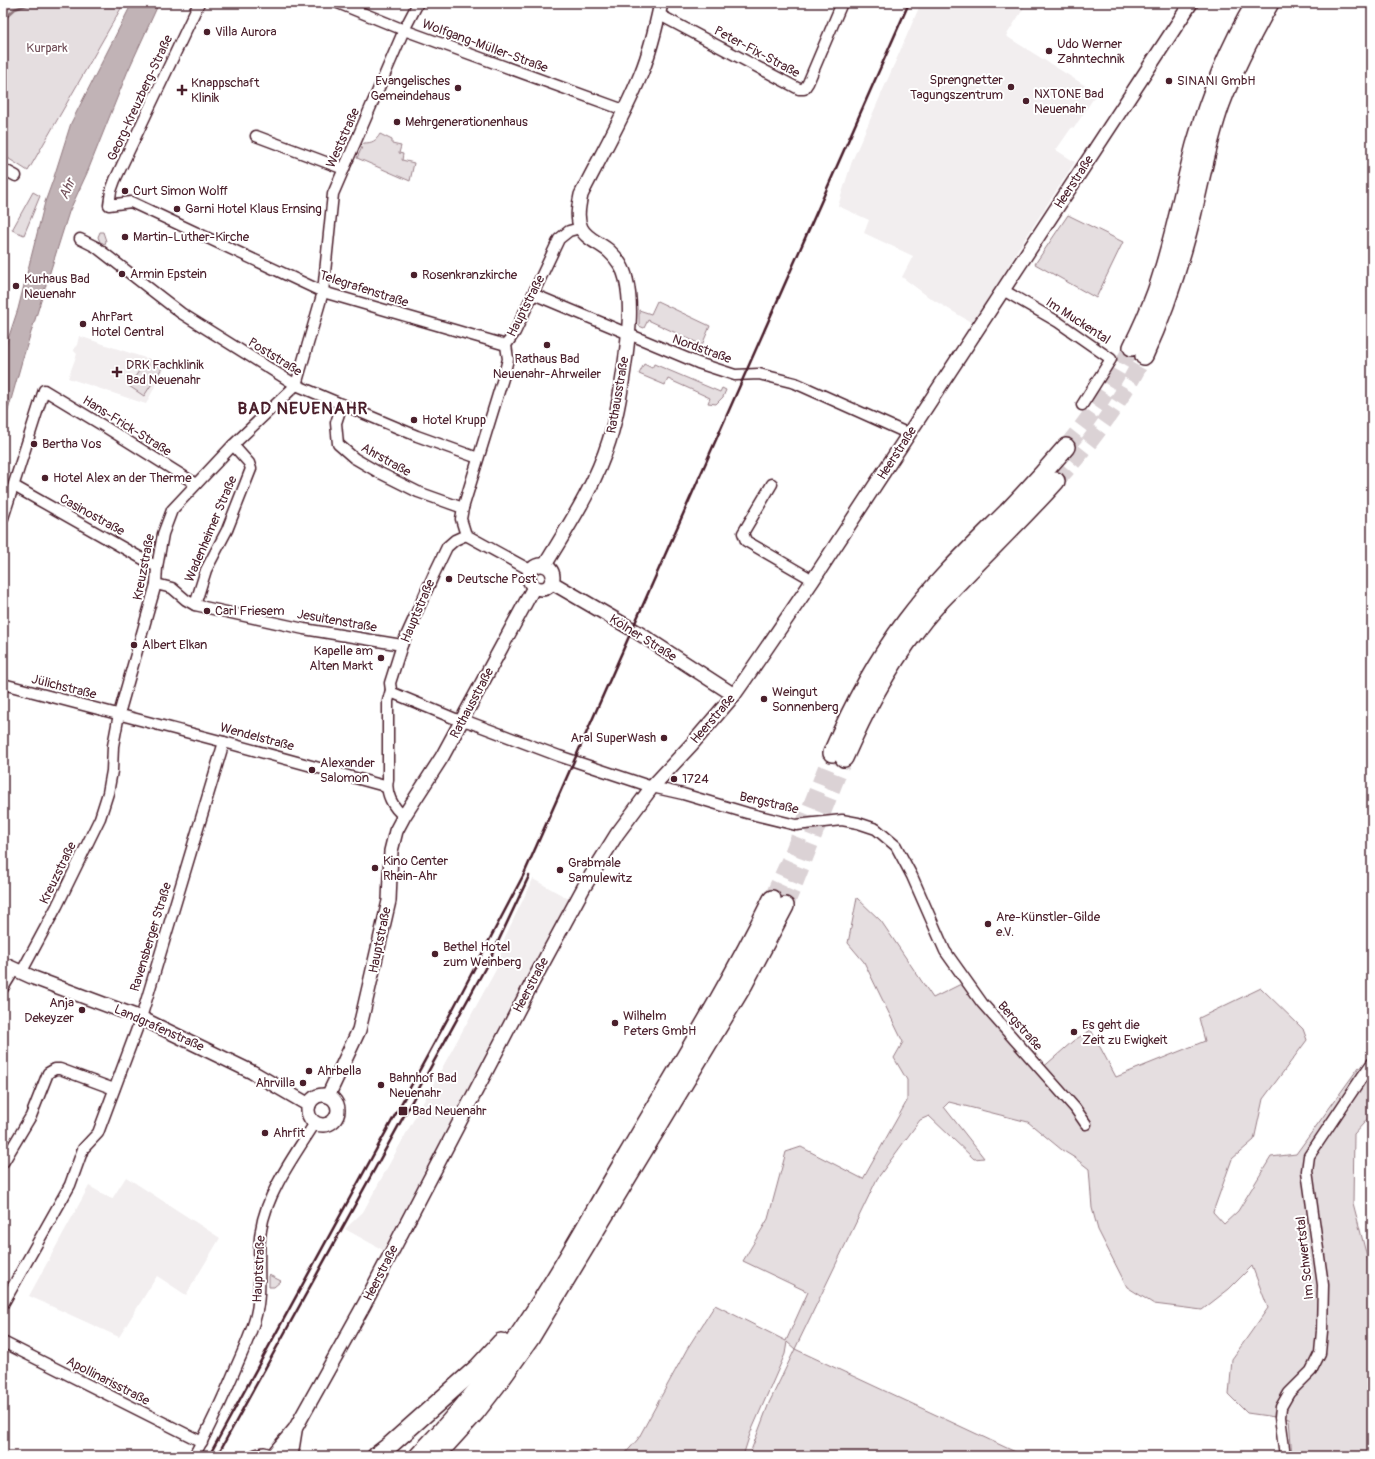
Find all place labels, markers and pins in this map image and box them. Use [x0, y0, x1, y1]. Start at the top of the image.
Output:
place label: Villa Aurora [215, 24, 277, 40]
marker: Villa Aurora [202, 27, 212, 37]
place label: Udo Werner Zahntechnik [1057, 36, 1125, 67]
marker: Udo Werner Zahntechnik [1044, 46, 1054, 56]
place label: Sprengnetter Tagungszentrum [910, 72, 1003, 103]
place label: Evangelisches Gemeindehaus [370, 73, 450, 104]
place label: SINANI GmbH [1177, 73, 1256, 89]
place label: Knappschaft Klinik [191, 75, 260, 106]
marker: SINANI GmbH [1164, 76, 1174, 86]
marker: Sprengnetter Tagungszentrum [1006, 82, 1016, 92]
marker: Evangelisches Gemeindehaus [453, 83, 463, 93]
marker: Knappschaft Klinik [176, 84, 188, 96]
place label: NXTONE Bad Neuenahr [1034, 86, 1104, 117]
marker: NXTONE Bad Neuenahr [1021, 96, 1031, 106]
place label: Mehrgenerationenhaus [405, 114, 528, 130]
marker: Mehrgenerationenhaus [392, 117, 402, 127]
place label: Curt Simon Wolff [133, 183, 229, 199]
marker: Curt Simon Wolff [120, 186, 130, 196]
place label: Garni Hotel Klaus Ernsing [185, 201, 322, 217]
marker: Garni Hotel Klaus Ernsing [172, 204, 182, 214]
place label: Martin-Luther-Kirche [133, 229, 250, 245]
marker: Martin-Luther-Kirche [120, 232, 130, 242]
place label: Armin Epstein [130, 266, 207, 282]
place label: Rosenkranzkirche [422, 267, 518, 283]
marker: Armin Epstein [117, 269, 127, 279]
marker: Rosenkranzkirche [409, 270, 419, 280]
place label: Kurhaus Bad Neuenahr [24, 271, 90, 302]
marker: Kurhaus Bad Neuenahr [11, 281, 21, 291]
place label: AhrPart Hotel Central [91, 309, 164, 340]
marker: AhrPart Hotel Central [78, 319, 88, 329]
marker: Rathaus Bad Neuenahr-Ahrweiler [542, 340, 552, 350]
place label: Rathaus Bad Neuenahr-Ahrweiler [493, 351, 602, 382]
place label: DRK Fachklinik Bad Neuenahr [126, 357, 205, 388]
marker: DRK Fachklinik Bad Neuenahr [111, 366, 123, 378]
place label: Hotel Krupp [422, 412, 486, 428]
marker: Hotel Krupp [409, 415, 419, 425]
place label: Bertha Vos [42, 436, 101, 452]
marker: Bertha Vos [29, 439, 39, 449]
place label: Hotel Alex an der Therme [53, 470, 192, 486]
marker: Hotel Alex an der Therme [40, 473, 50, 483]
place label: Deutsche Post [457, 571, 537, 587]
marker: Deutsche Post [444, 574, 454, 584]
place label: Carl Friesem [215, 603, 284, 619]
marker: Carl Friesem [202, 606, 212, 616]
place label: Albert Elkan [142, 637, 207, 653]
marker: Albert Elkan [129, 640, 139, 650]
place label: Kapelle am Alten Markt [309, 643, 374, 674]
marker: Kapelle am Alten Markt [376, 653, 386, 663]
place label: Weingut Sonnenberg [772, 684, 839, 715]
marker: Weingut Sonnenberg [759, 694, 769, 704]
place label: Aral SuperWash [571, 730, 656, 746]
marker: Aral SuperWash [659, 733, 669, 743]
place label: Alexander Salomon [320, 755, 375, 786]
marker: Alexander Salomon [307, 765, 317, 775]
place label: 1724 [682, 771, 709, 787]
marker: 1724 [669, 774, 679, 784]
place label: Kino Center Rhein-Ahr [383, 853, 448, 884]
place label: Grabmale Samulewitz [568, 855, 633, 886]
marker: Kino Center Rhein-Ahr [370, 863, 380, 873]
marker: Grabmale Samulewitz [555, 865, 565, 875]
place label: Are-Künstler-Gilde e.V. [996, 909, 1101, 940]
marker: Are-Künstler-Gilde e.V. [983, 919, 993, 929]
place label: Bethel Hotel zum Weinberg [443, 939, 522, 970]
marker: Bethel Hotel zum Weinberg [430, 949, 440, 959]
place label: Anja Dekeyzer [24, 995, 74, 1026]
marker: Anja Dekeyzer [77, 1005, 87, 1015]
place label: Wilhelm Peters GmbH [623, 1008, 696, 1039]
place label: Es geht die Zeit zu Ewigkeit [1082, 1017, 1168, 1048]
marker: Wilhelm Peters GmbH [610, 1018, 620, 1028]
marker: Es geht die Zeit zu Ewigkeit [1069, 1027, 1079, 1037]
place label: Ahrbella [317, 1063, 361, 1079]
marker: Ahrbella [304, 1066, 314, 1076]
place label: Bahnhof Bad Neuenahr [389, 1070, 457, 1101]
place label: Ahrvilla [255, 1075, 295, 1091]
marker: Ahrvilla [298, 1078, 308, 1088]
marker: Bahnhof Bad Neuenahr [376, 1080, 386, 1090]
place label: Bad Neuenahr [412, 1103, 487, 1119]
marker: Bad Neuenahr [397, 1105, 409, 1117]
place label: Ahrfit [273, 1125, 306, 1141]
marker: Ahrfit [260, 1128, 270, 1138]

